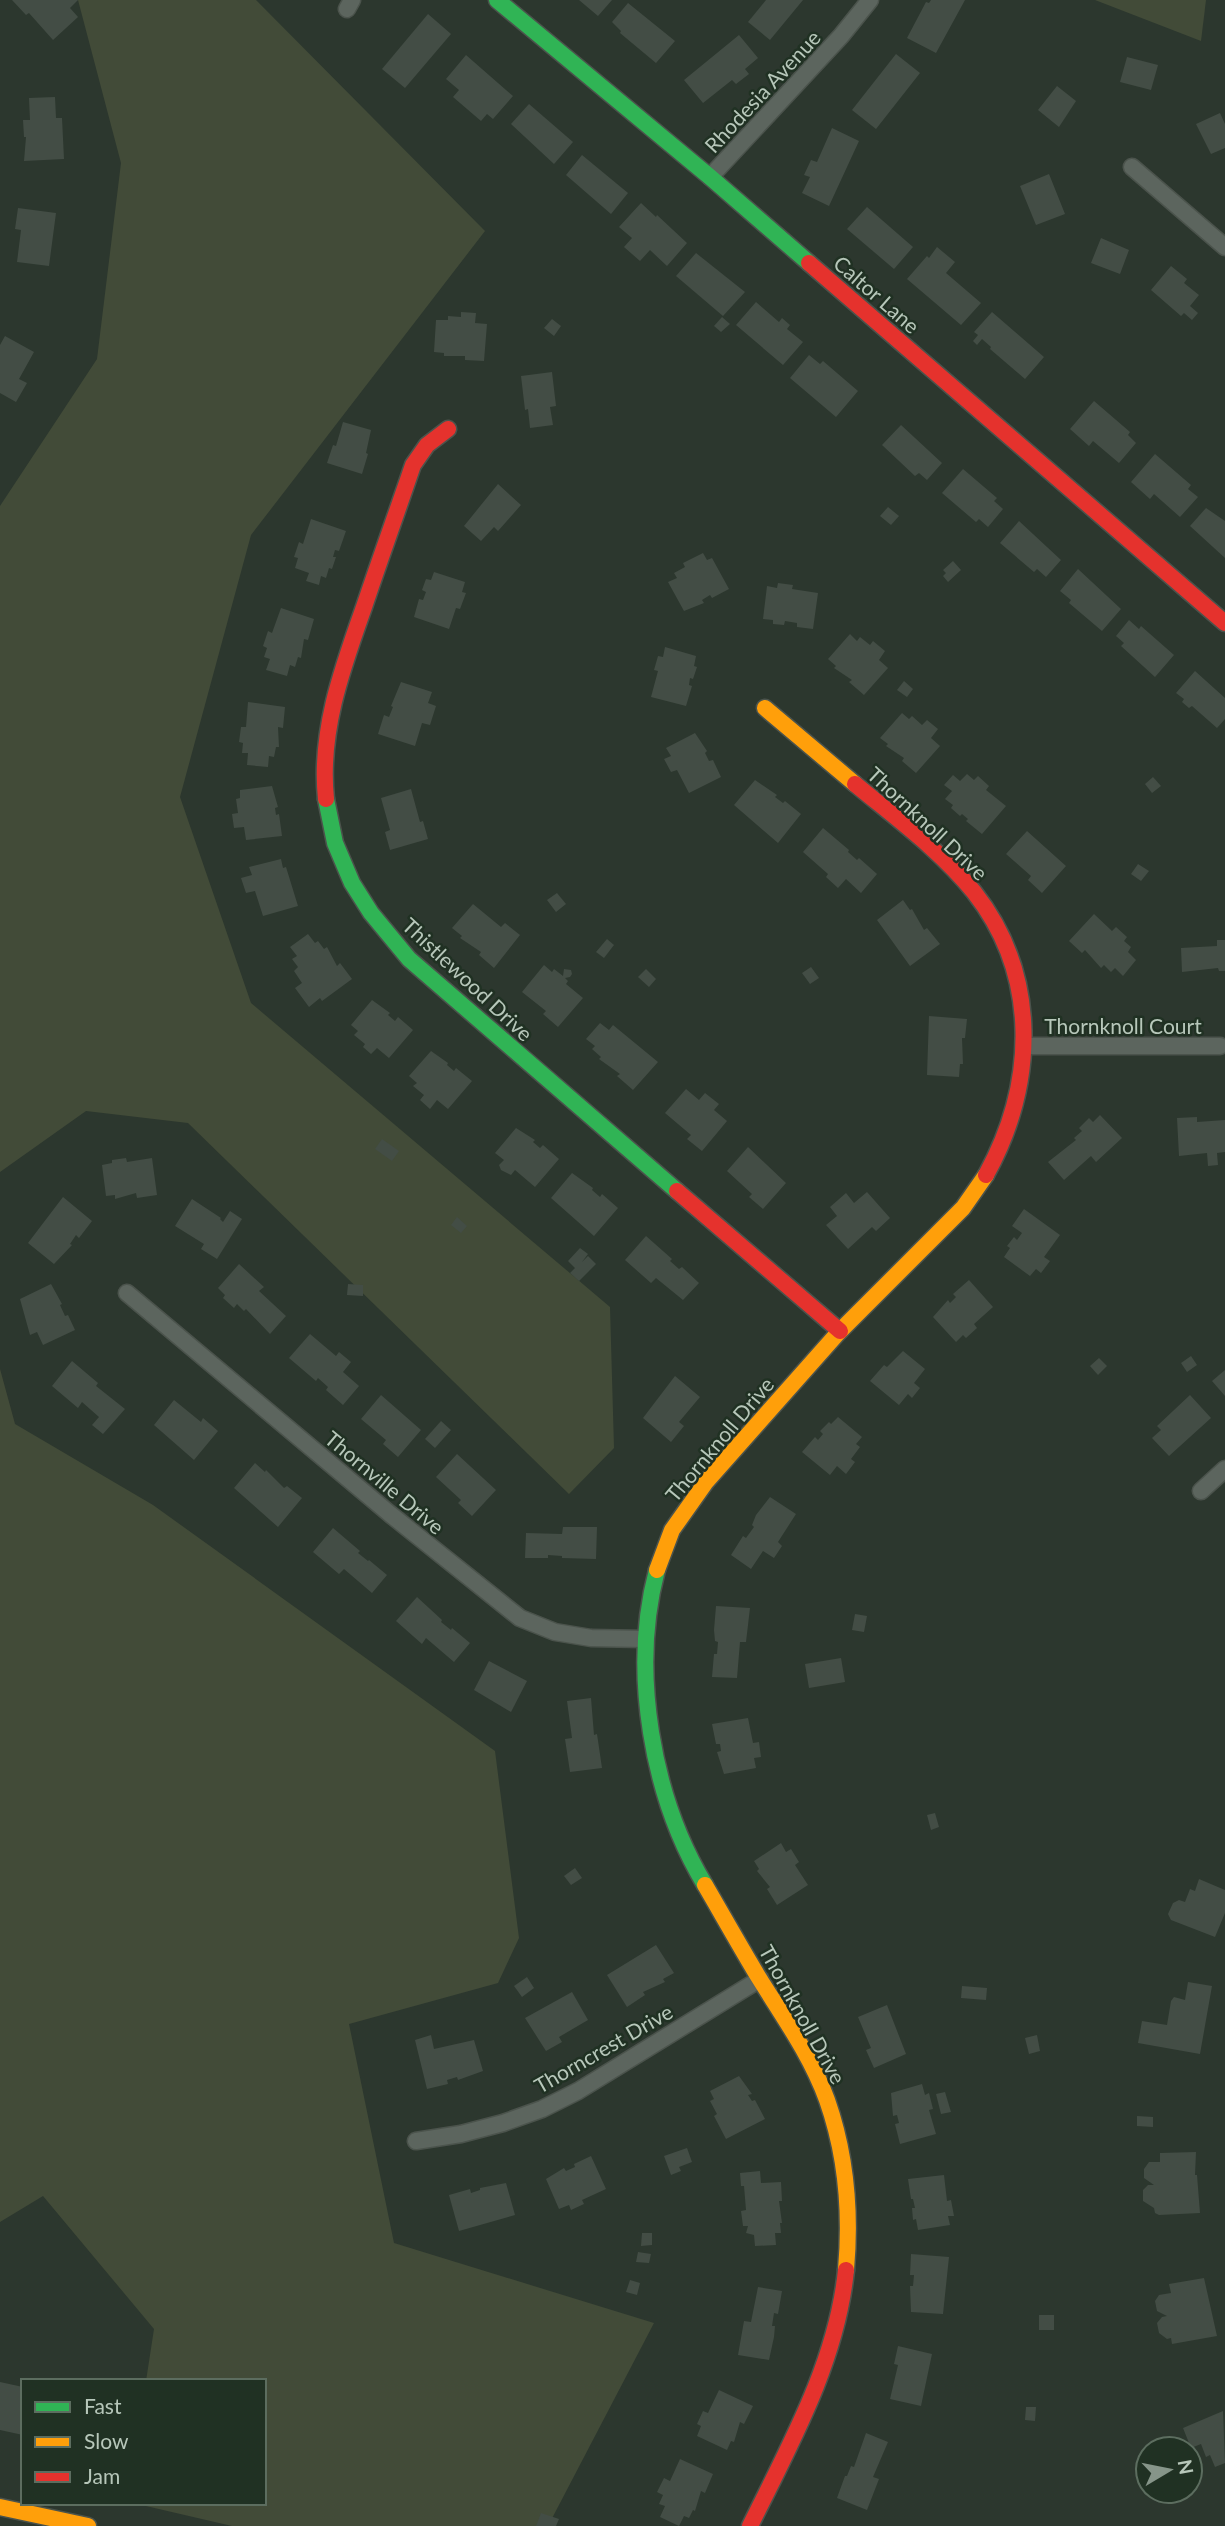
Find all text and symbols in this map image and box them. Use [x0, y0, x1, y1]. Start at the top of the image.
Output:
street label: Rhodesia Avenue [699, 25, 825, 157]
street label: Caltor Lane [829, 250, 925, 338]
street label: Thornknoll Drive [863, 761, 993, 885]
street label: Thistlewood Drive [398, 912, 538, 1046]
street label: Thornknoll Court [1044, 1013, 1202, 1038]
street label: Thornknoll Drive [660, 1372, 778, 1506]
street label: Thornville Drive [321, 1425, 449, 1539]
street label: Thornknoll Drive [755, 1940, 851, 2088]
street label: Thorncrest Drive [529, 1998, 677, 2098]
legend [21, 2379, 266, 2505]
text: Fast [84, 2393, 122, 2418]
text: Slow [84, 2428, 129, 2453]
north arrow [1134, 2435, 1204, 2505]
text: N [1174, 2458, 1199, 2476]
text: Jam [84, 2463, 120, 2488]

